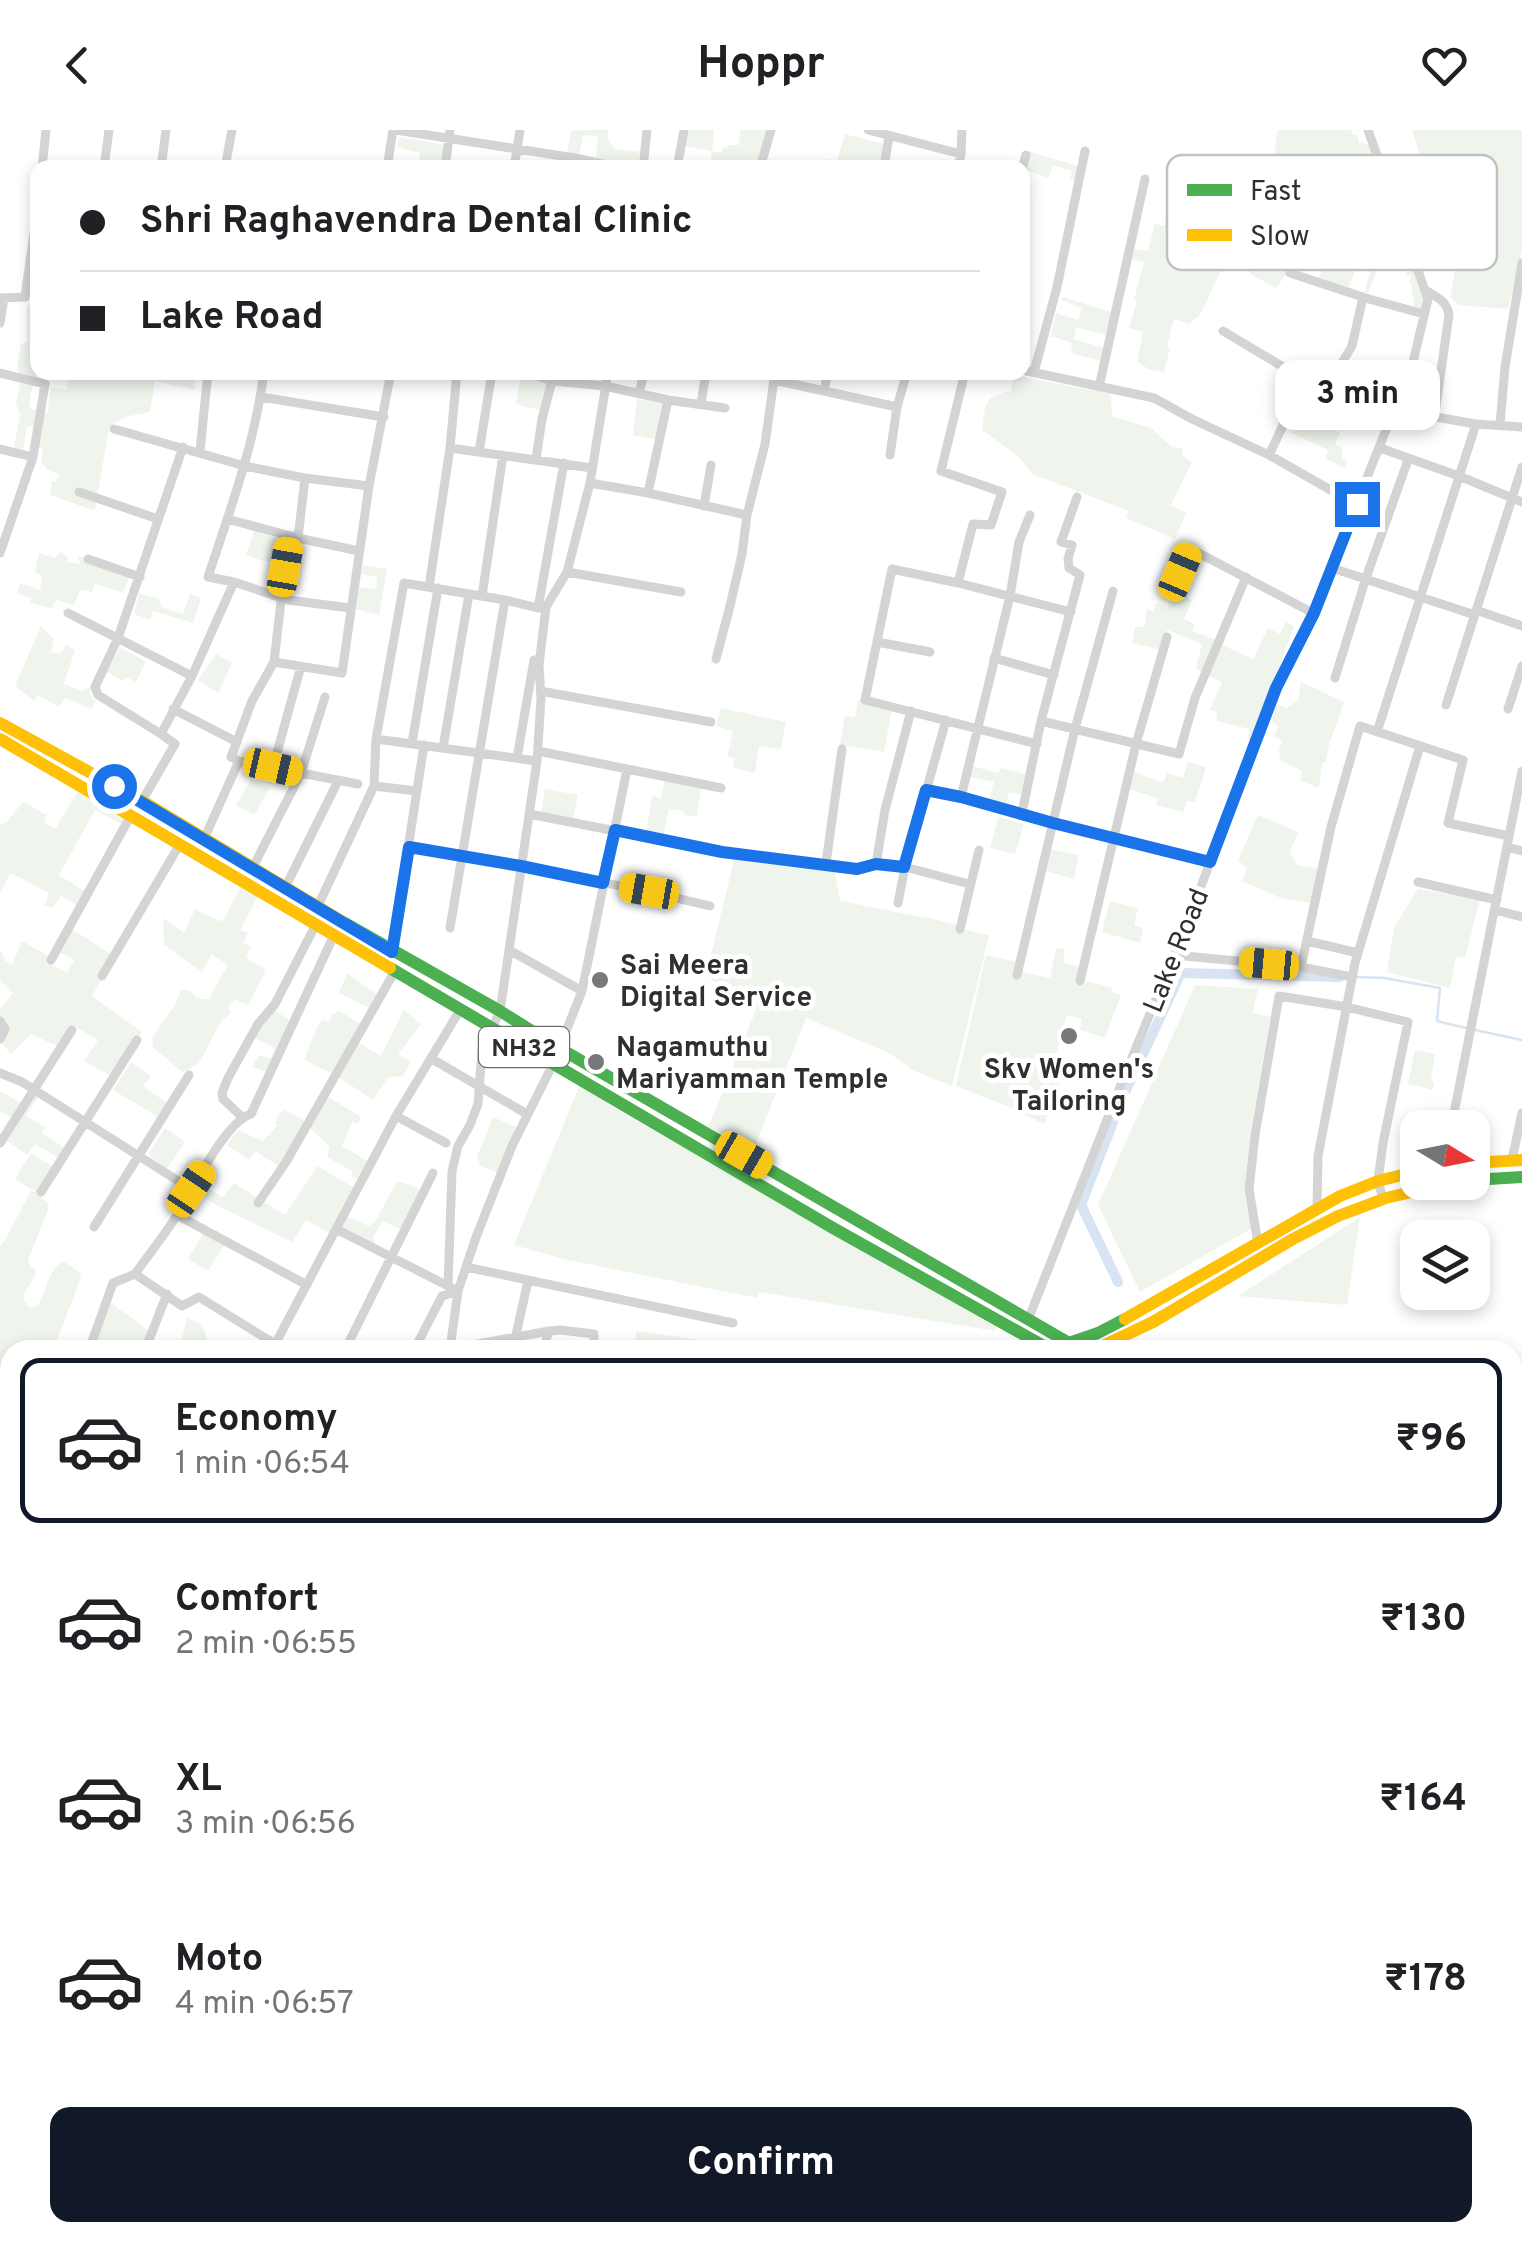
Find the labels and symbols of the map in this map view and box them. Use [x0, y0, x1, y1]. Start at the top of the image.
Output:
legend [1167, 155, 1497, 270]
text: Fast [1250, 175, 1302, 211]
text: Slow [1250, 220, 1309, 256]
callout: 3 min [1274, 359, 1440, 429]
route end [1335, 482, 1380, 527]
car [265, 535, 305, 599]
car [1154, 539, 1206, 605]
car [240, 746, 306, 788]
route start [92, 764, 137, 809]
car [617, 871, 681, 911]
street label: Lake Road [1137, 884, 1219, 1019]
car [1238, 946, 1300, 982]
place label: Sai Meera Digital Service [620, 949, 812, 1017]
marker: Sai Meera Digital Service [589, 969, 611, 991]
marker: Skv Women's Tailoring [1058, 1025, 1080, 1047]
road number: NH32 [479, 1027, 569, 1067]
place label: Nagamuthu Mariyamman Temple [616, 1031, 888, 1099]
marker: Nagamuthu Mariyamman Temple [585, 1051, 607, 1073]
place label: Skv Women's Tailoring [984, 1053, 1154, 1121]
north arrow [1400, 1110, 1490, 1200]
car [711, 1127, 777, 1183]
car [162, 1156, 220, 1222]

